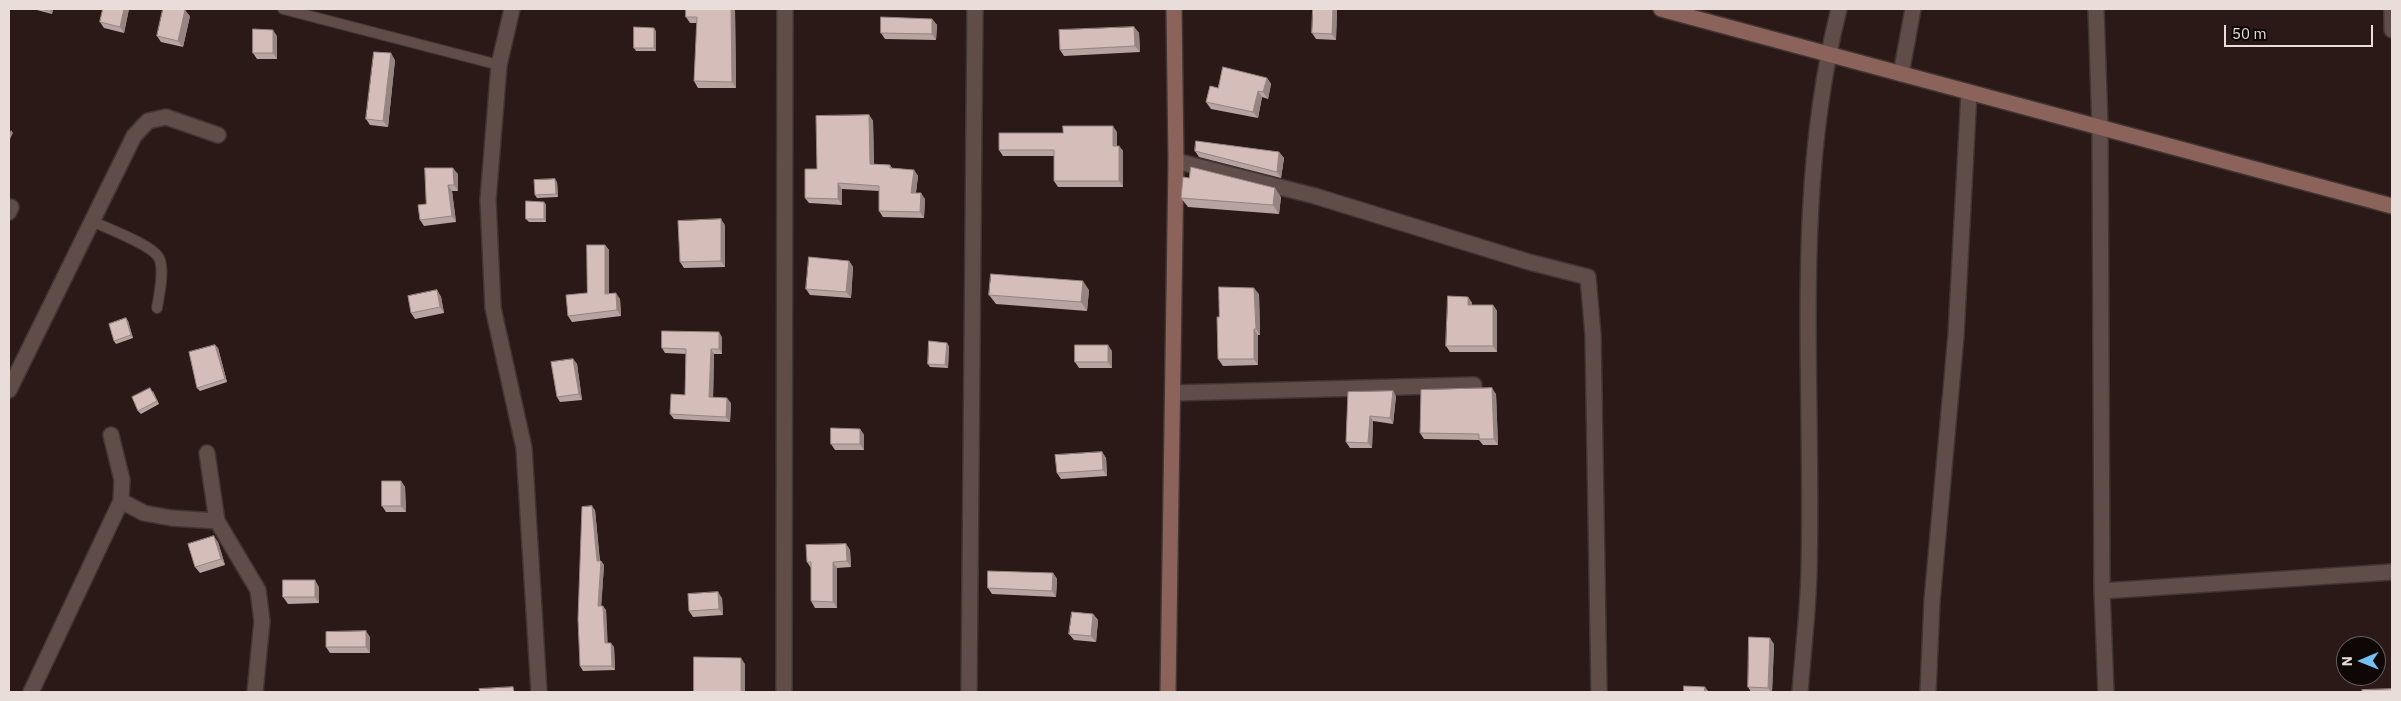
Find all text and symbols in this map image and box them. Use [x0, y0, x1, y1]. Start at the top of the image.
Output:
scale bar [2226, 15, 2375, 47]
text: 50 m [2232, 24, 2267, 43]
north arrow [2336, 636, 2386, 686]
text: N [2338, 656, 2356, 666]

